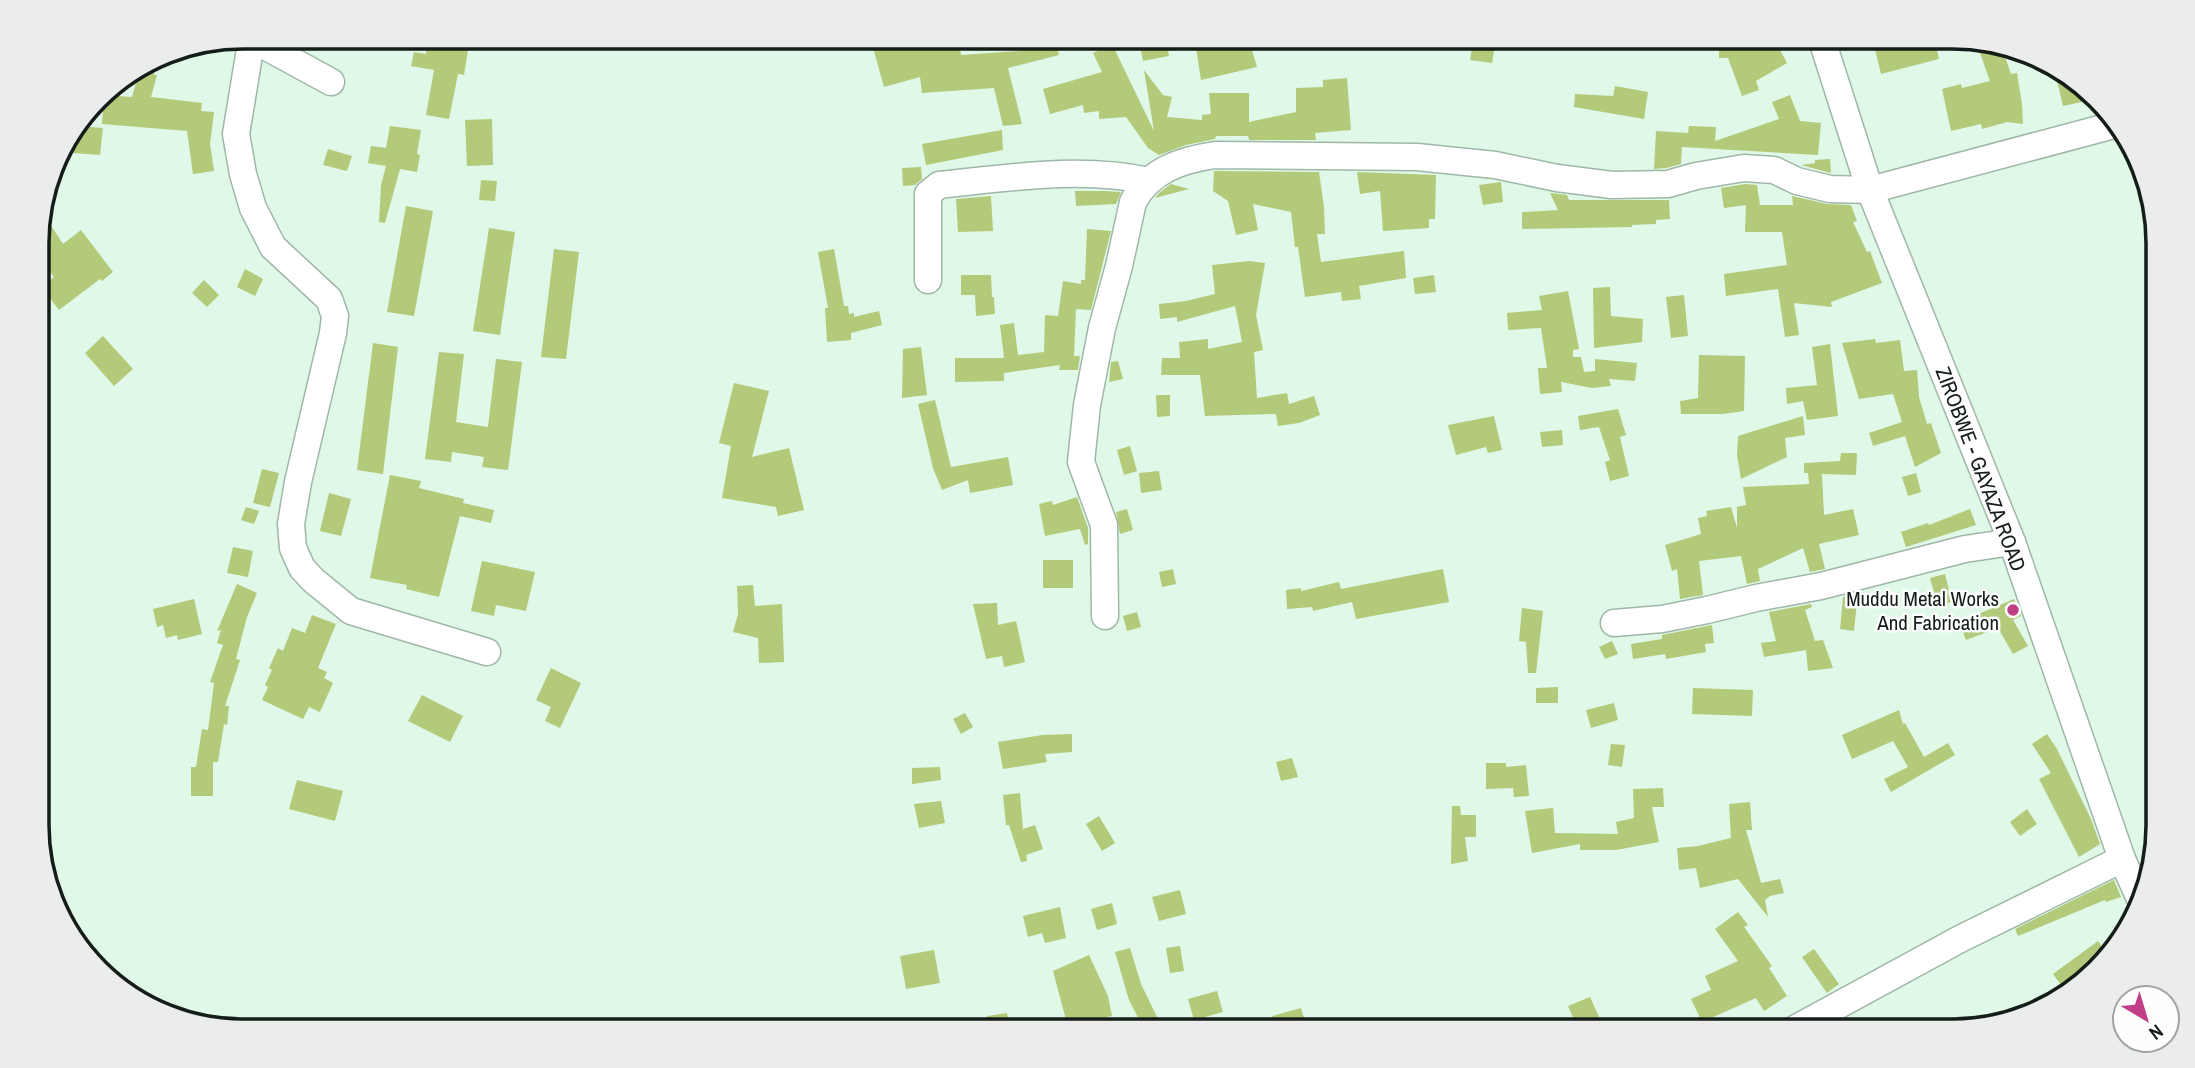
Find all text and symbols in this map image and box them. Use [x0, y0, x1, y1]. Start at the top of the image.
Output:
street label: ZIROBWE - GAYAZA ROAD [1929, 363, 2033, 575]
place label: Muddu Metal Works And Fabrication [1846, 584, 1999, 637]
marker: Muddu Metal Works And Fabrication [2005, 602, 2021, 618]
north arrow [2111, 984, 2181, 1054]
text: N [2144, 1019, 2169, 1046]

